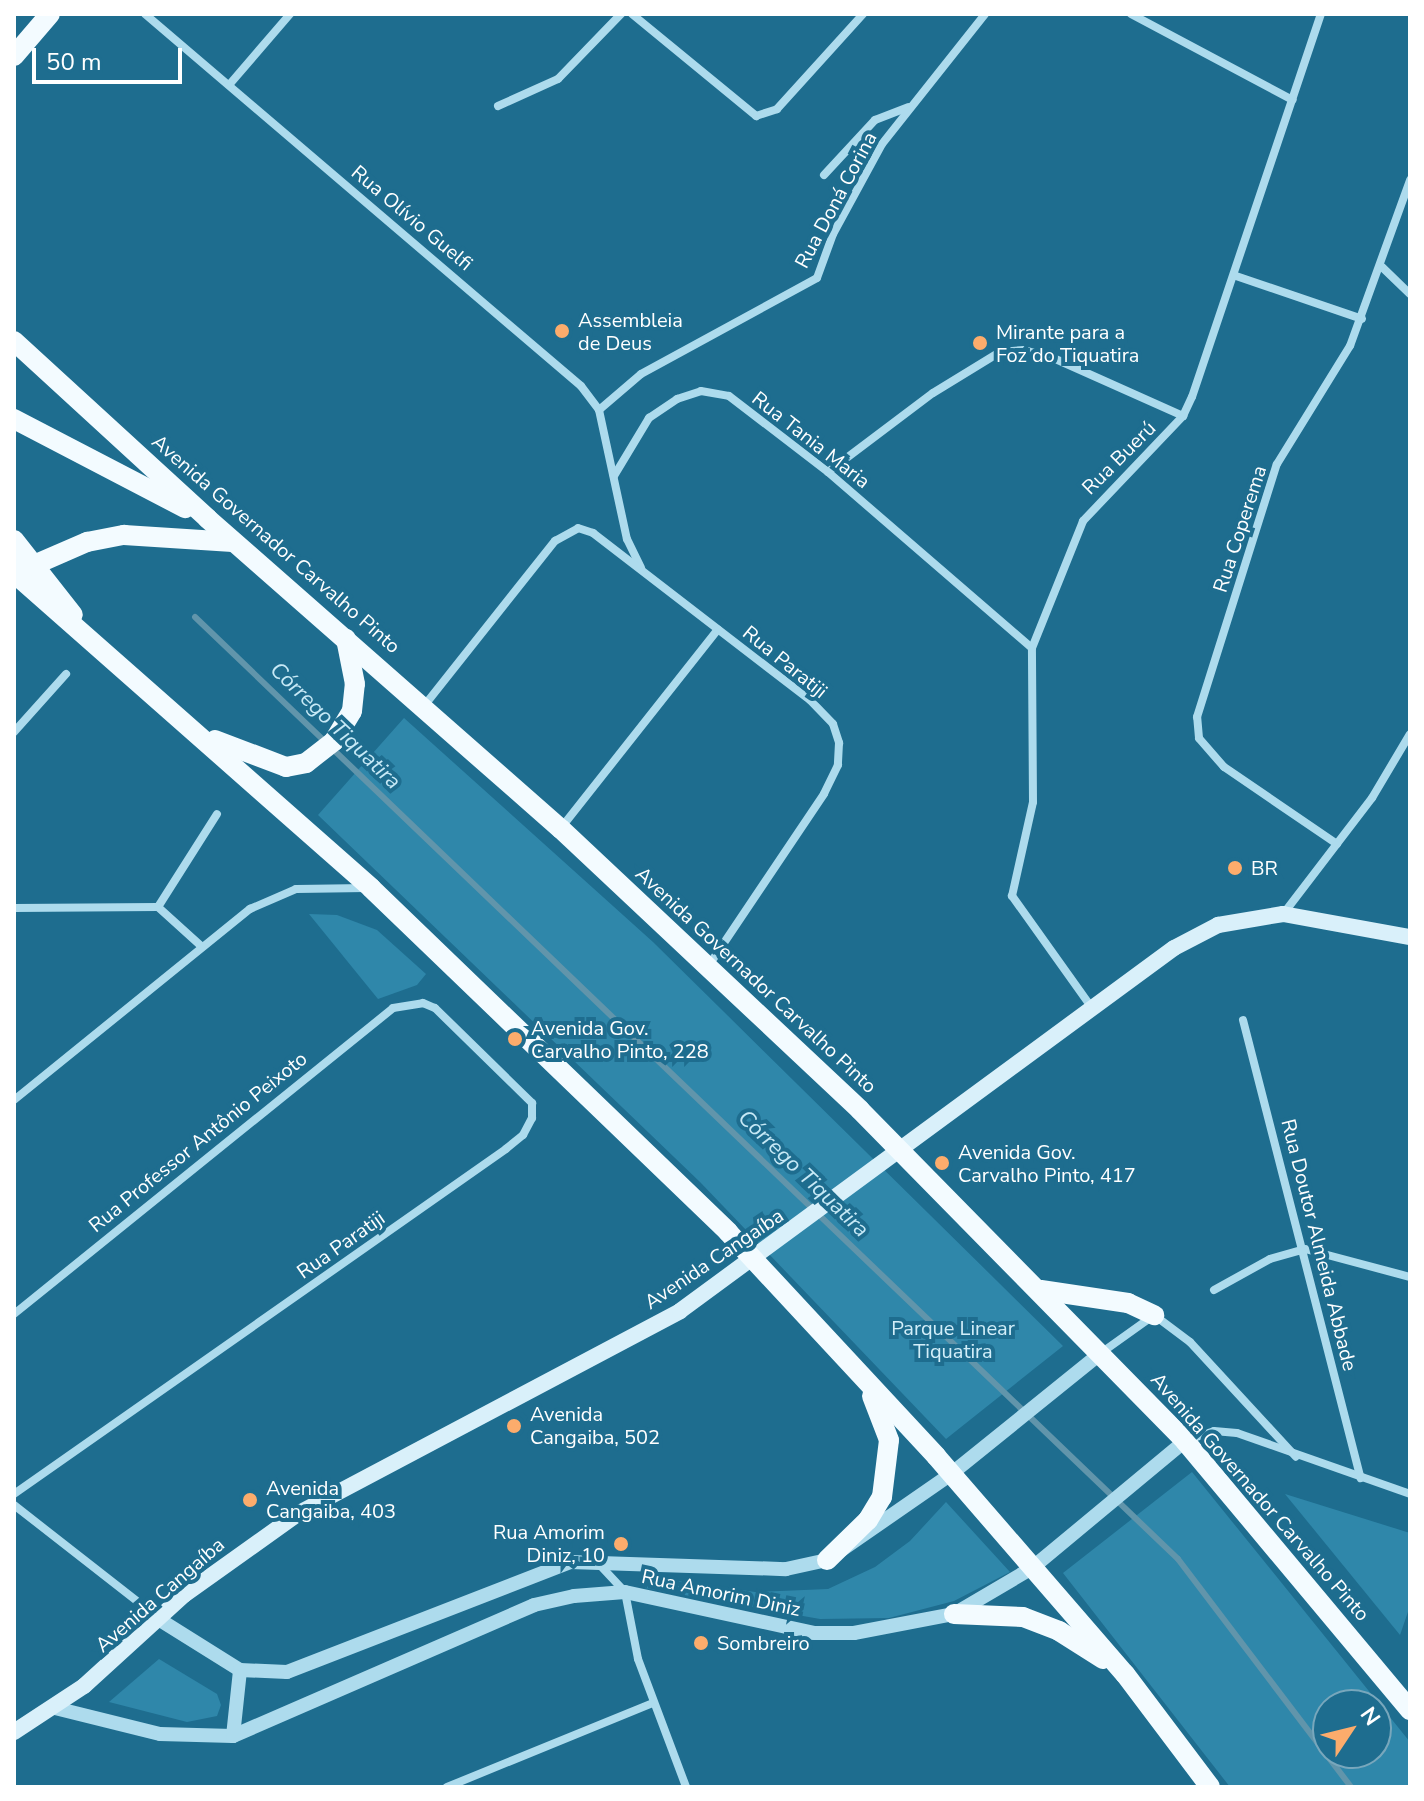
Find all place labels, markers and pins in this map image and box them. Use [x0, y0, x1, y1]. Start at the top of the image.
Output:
place label: Assembleia de Deus [578, 308, 683, 355]
place label: Mirante para a Foz do Tiquatira [996, 320, 1139, 367]
marker: Assembleia de Deus [553, 322, 571, 340]
marker: Mirante para a Foz do Tiquatira [971, 334, 989, 352]
place label: BR [1251, 856, 1278, 880]
marker: BR [1226, 859, 1244, 877]
place label: Avenida Gov. Carvalho Pinto, 228 [531, 1016, 709, 1063]
marker: Avenida Gov. Carvalho Pinto, 228 [506, 1030, 524, 1048]
place label: Avenida Gov. Carvalho Pinto, 417 [958, 1140, 1136, 1187]
marker: Avenida Gov. Carvalho Pinto, 417 [933, 1154, 951, 1172]
place label: Avenida Cangaiba, 502 [530, 1402, 660, 1449]
marker: Avenida Cangaiba, 502 [505, 1417, 523, 1435]
place label: Avenida Cangaiba, 403 [266, 1476, 396, 1523]
marker: Avenida Cangaiba, 403 [241, 1491, 259, 1509]
place label: Rua Amorim Diniz, 10 [493, 1520, 605, 1567]
marker: Rua Amorim Diniz, 10 [612, 1535, 630, 1553]
place label: Sombreiro [717, 1631, 810, 1655]
marker: Sombreiro [692, 1634, 710, 1652]

